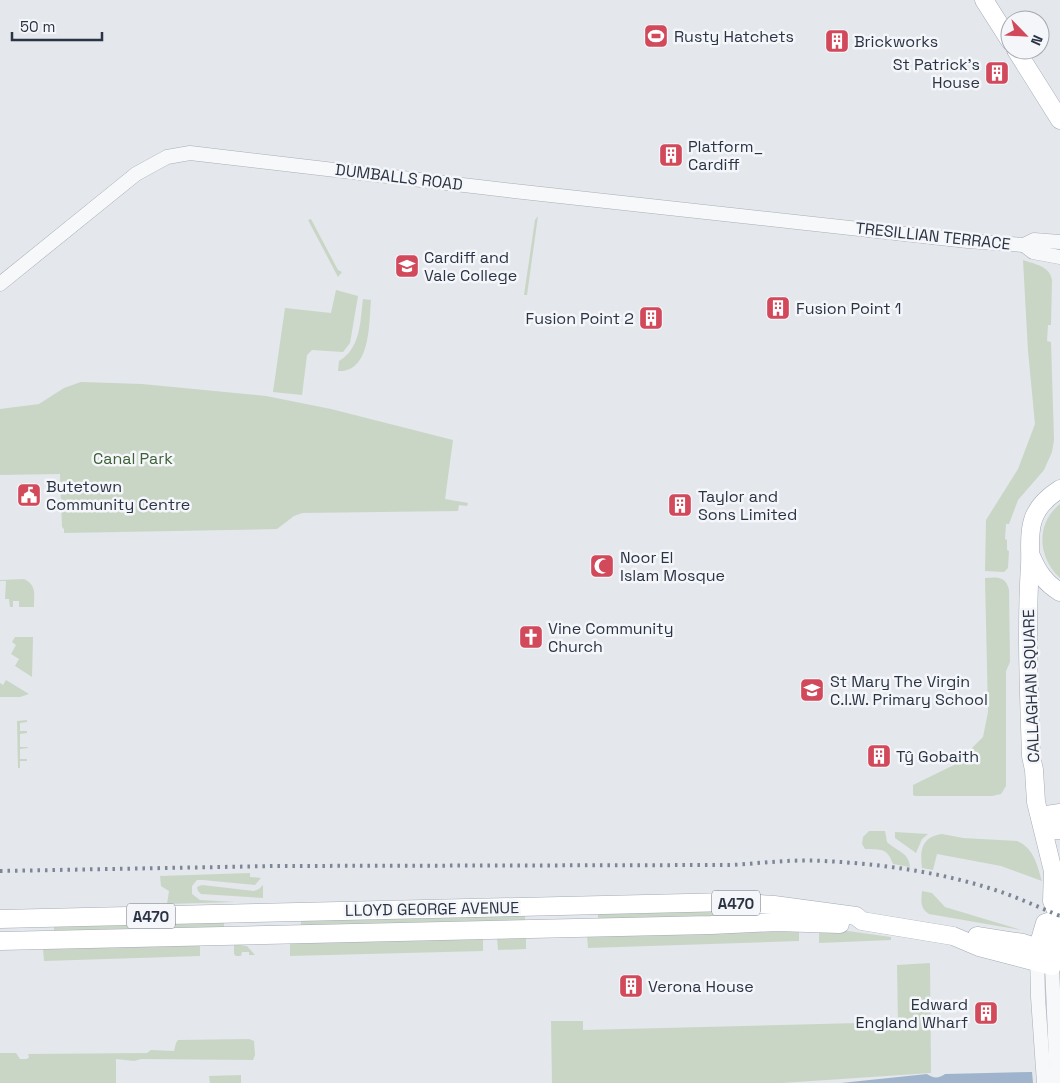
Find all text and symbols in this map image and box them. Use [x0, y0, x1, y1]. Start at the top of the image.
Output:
scale bar [12, 10, 102, 42]
north arrow [1000, 10, 1050, 60]
text: 50 m [20, 17, 55, 36]
sports icon: Rusty Hatchets [643, 23, 669, 49]
place label: Rusty Hatchets [674, 26, 794, 47]
building icon: Brickworks [824, 28, 850, 54]
place label: Brickworks [854, 31, 938, 52]
text: N [1027, 32, 1047, 48]
place label: St Patrick's House [893, 54, 980, 93]
building icon: St Patrick's House [984, 60, 1010, 86]
place label: Platform_ Cardiff [688, 136, 763, 175]
building icon: Platform_ Cardiff [658, 142, 684, 168]
street label: DUMBALLS ROAD [334, 159, 464, 195]
street label: TRESILLIAN TERRACE [854, 217, 1012, 255]
place label: Cardiff and Vale College [424, 247, 517, 286]
school or university icon: Cardiff and Vale College [394, 253, 420, 279]
building icon: Fusion Point 1 [765, 295, 791, 321]
place label: Fusion Point 1 [796, 298, 902, 319]
building icon: Fusion Point 2 [638, 305, 664, 331]
place label: Fusion Point 2 [526, 308, 634, 329]
park label: Canal Park [93, 448, 173, 469]
place label: Butetown Community Centre [46, 476, 190, 515]
public building icon: Butetown Community Centre [16, 482, 42, 508]
place label: Taylor and Sons Limited [698, 486, 797, 525]
building icon: Taylor and Sons Limited [667, 492, 693, 518]
place label: Noor El Islam Mosque [620, 547, 725, 586]
mosque icon: Noor El Islam Mosque [589, 553, 615, 579]
street label: CALLAGHAN SQUARE [1018, 609, 1044, 763]
place label: Vine Community Church [548, 618, 673, 657]
church icon: Vine Community Church [518, 624, 544, 650]
place label: St Mary The Virgin C.I.W. Primary School [830, 671, 988, 710]
school or university icon: St Mary The Virgin C.I.W. Primary School [799, 677, 825, 703]
building icon: Tŷ Gobaith [866, 743, 892, 769]
place label: Tŷ Gobaith [896, 746, 979, 767]
road number: A470 [712, 890, 760, 916]
street label: LLOYD GEORGE AVENUE [345, 897, 519, 921]
road number: A470 [127, 904, 175, 928]
building icon: Verona House [618, 973, 644, 999]
place label: Verona House [648, 976, 754, 997]
place label: Edward England Wharf [856, 994, 968, 1033]
building icon: Edward England Wharf [973, 1000, 999, 1026]

